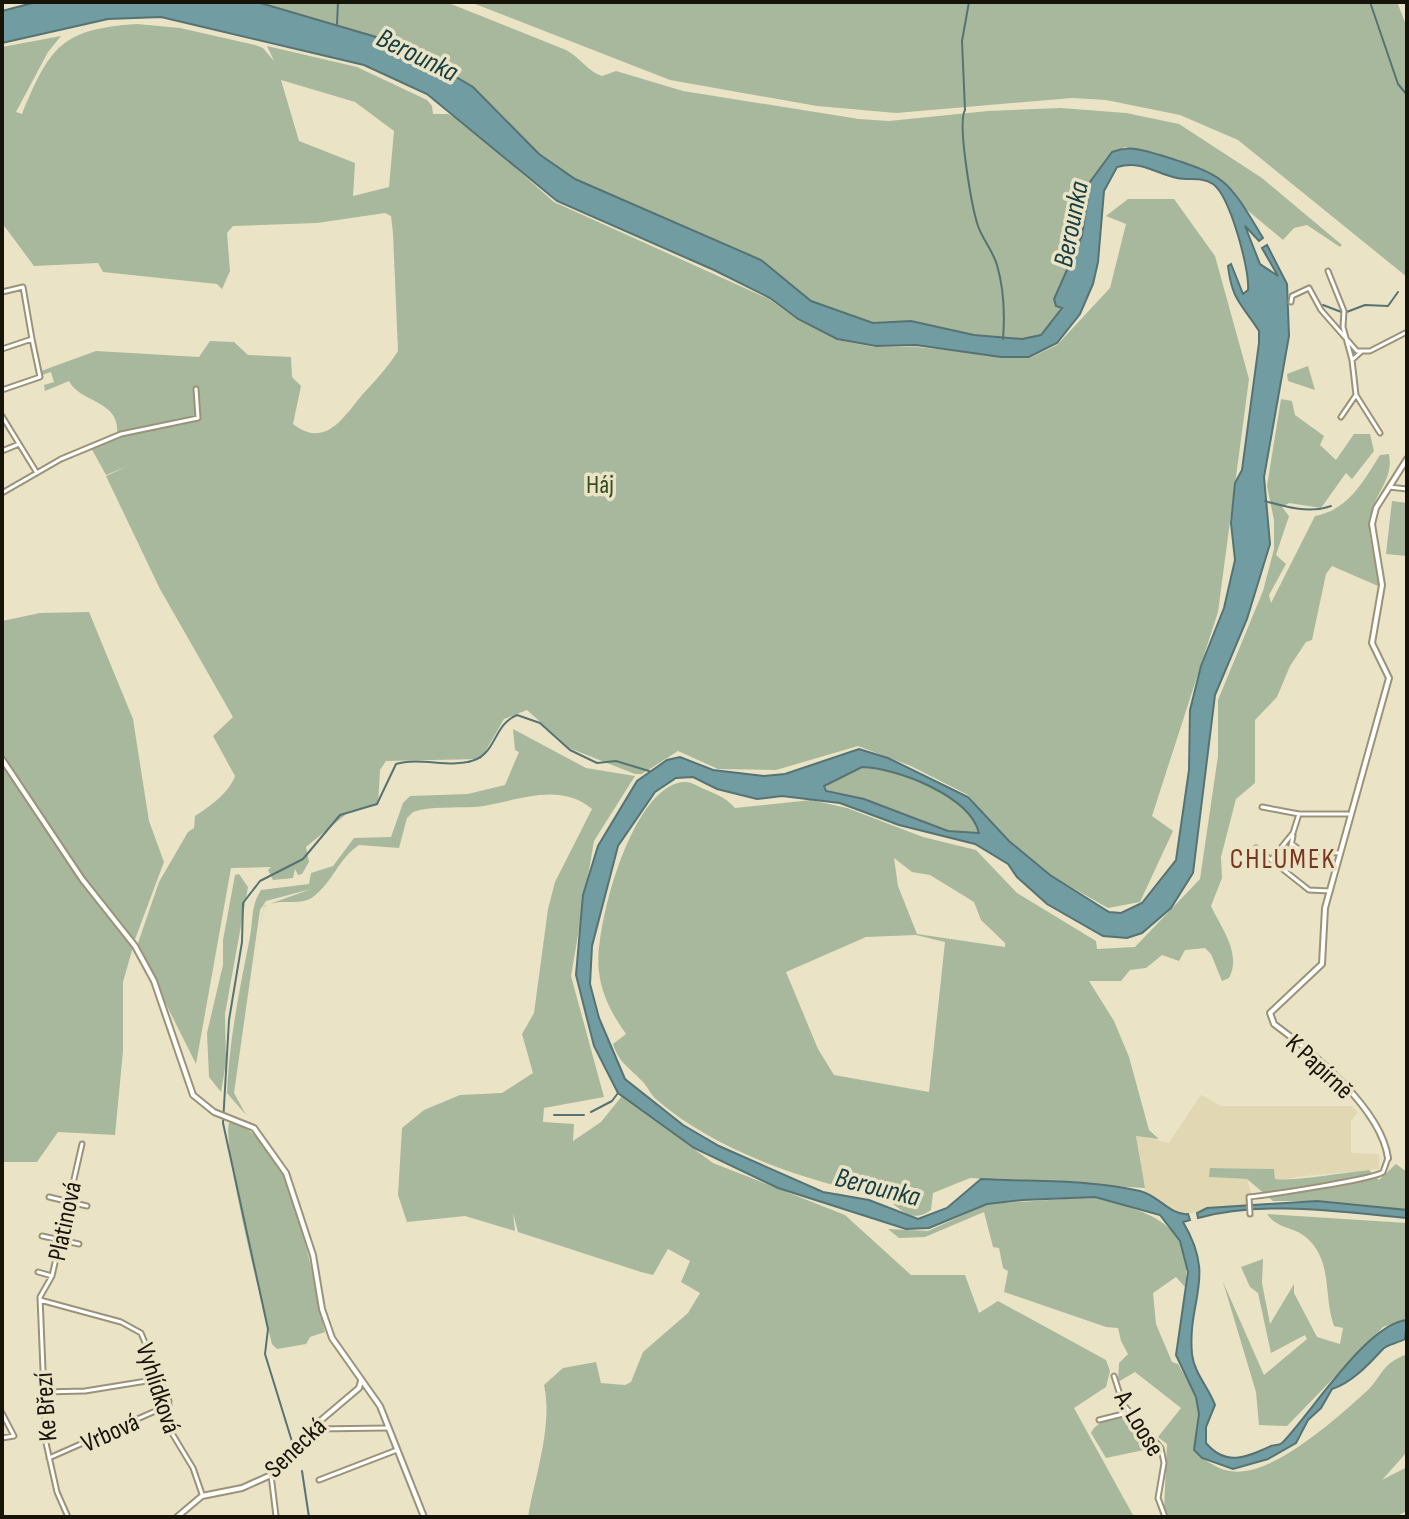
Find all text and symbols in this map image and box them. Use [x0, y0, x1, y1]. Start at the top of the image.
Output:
water label: Berounka [371, 22, 464, 89]
water label: Berounka [1047, 178, 1096, 270]
park label: Háj [586, 470, 614, 501]
district label: CHLUMEK [1230, 843, 1336, 876]
street label: K Papírně [1279, 1028, 1359, 1106]
water label: Berounka [832, 1161, 924, 1214]
street label: Platinová [42, 1179, 89, 1264]
street label: Vyhlídková [128, 1339, 187, 1438]
street label: Ke Březí [29, 1371, 64, 1442]
street label: A. Loose [1107, 1384, 1170, 1462]
street label: Vrbová [77, 1407, 144, 1460]
street label: Senecká [259, 1411, 333, 1485]

